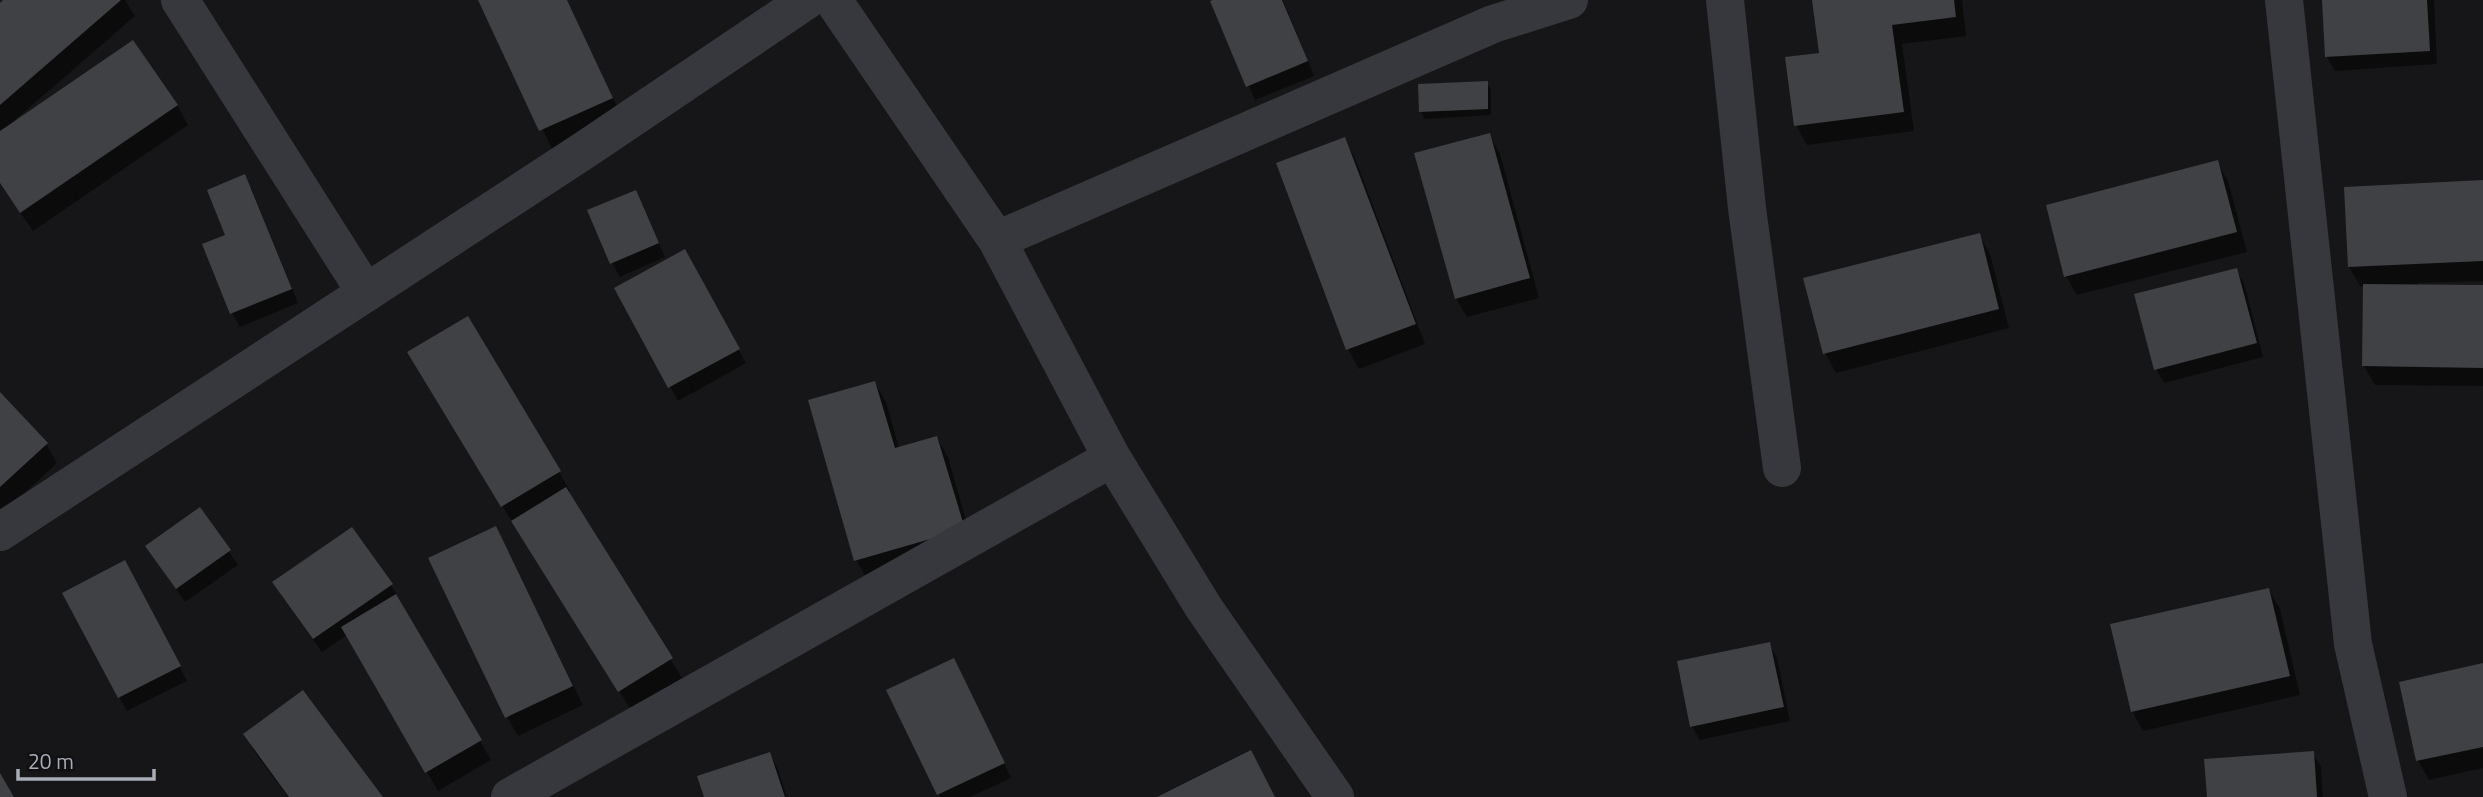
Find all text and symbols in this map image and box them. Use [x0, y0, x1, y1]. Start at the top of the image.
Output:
scale bar [18, 738, 154, 782]
text: 20 m [28, 745, 74, 777]

